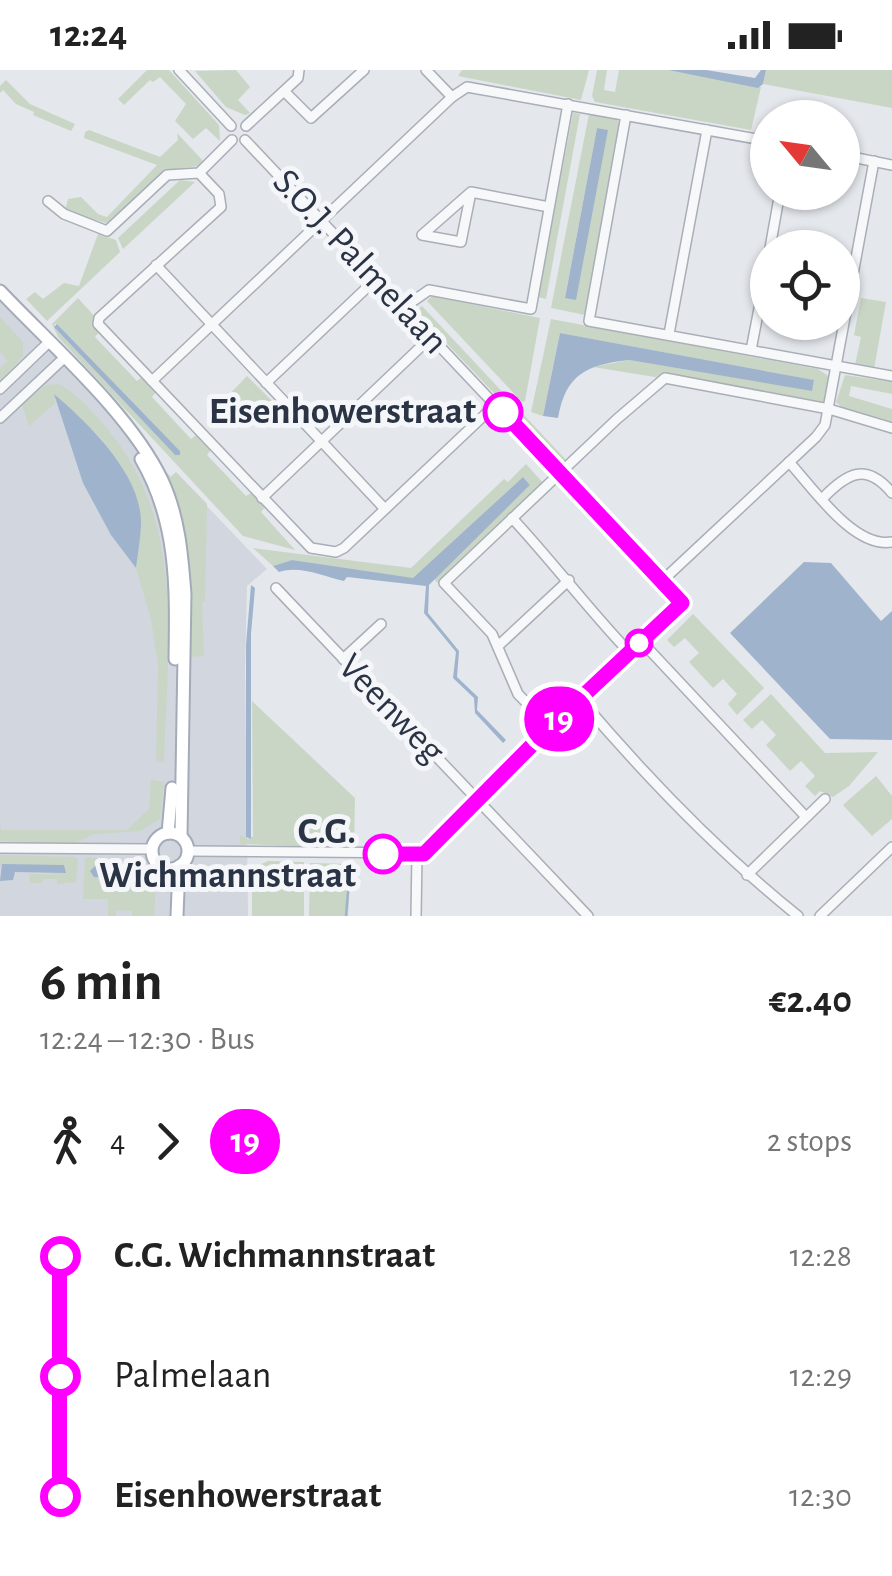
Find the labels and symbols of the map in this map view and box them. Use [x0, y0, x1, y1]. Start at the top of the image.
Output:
north arrow [750, 100, 860, 210]
street label: S.O.J. Palmelaan [265, 162, 455, 362]
place label: Eisenhowerstraat [209, 393, 476, 431]
marker: Eisenhowerstraat [484, 393, 522, 431]
unlabelled marker [626, 630, 652, 656]
street label: Veenweg [331, 647, 452, 771]
line badge: 19 [514, 686, 604, 752]
place label: C.G. Wichmannstraat [99, 813, 356, 895]
marker: C.G. Wichmannstraat [364, 835, 402, 873]

